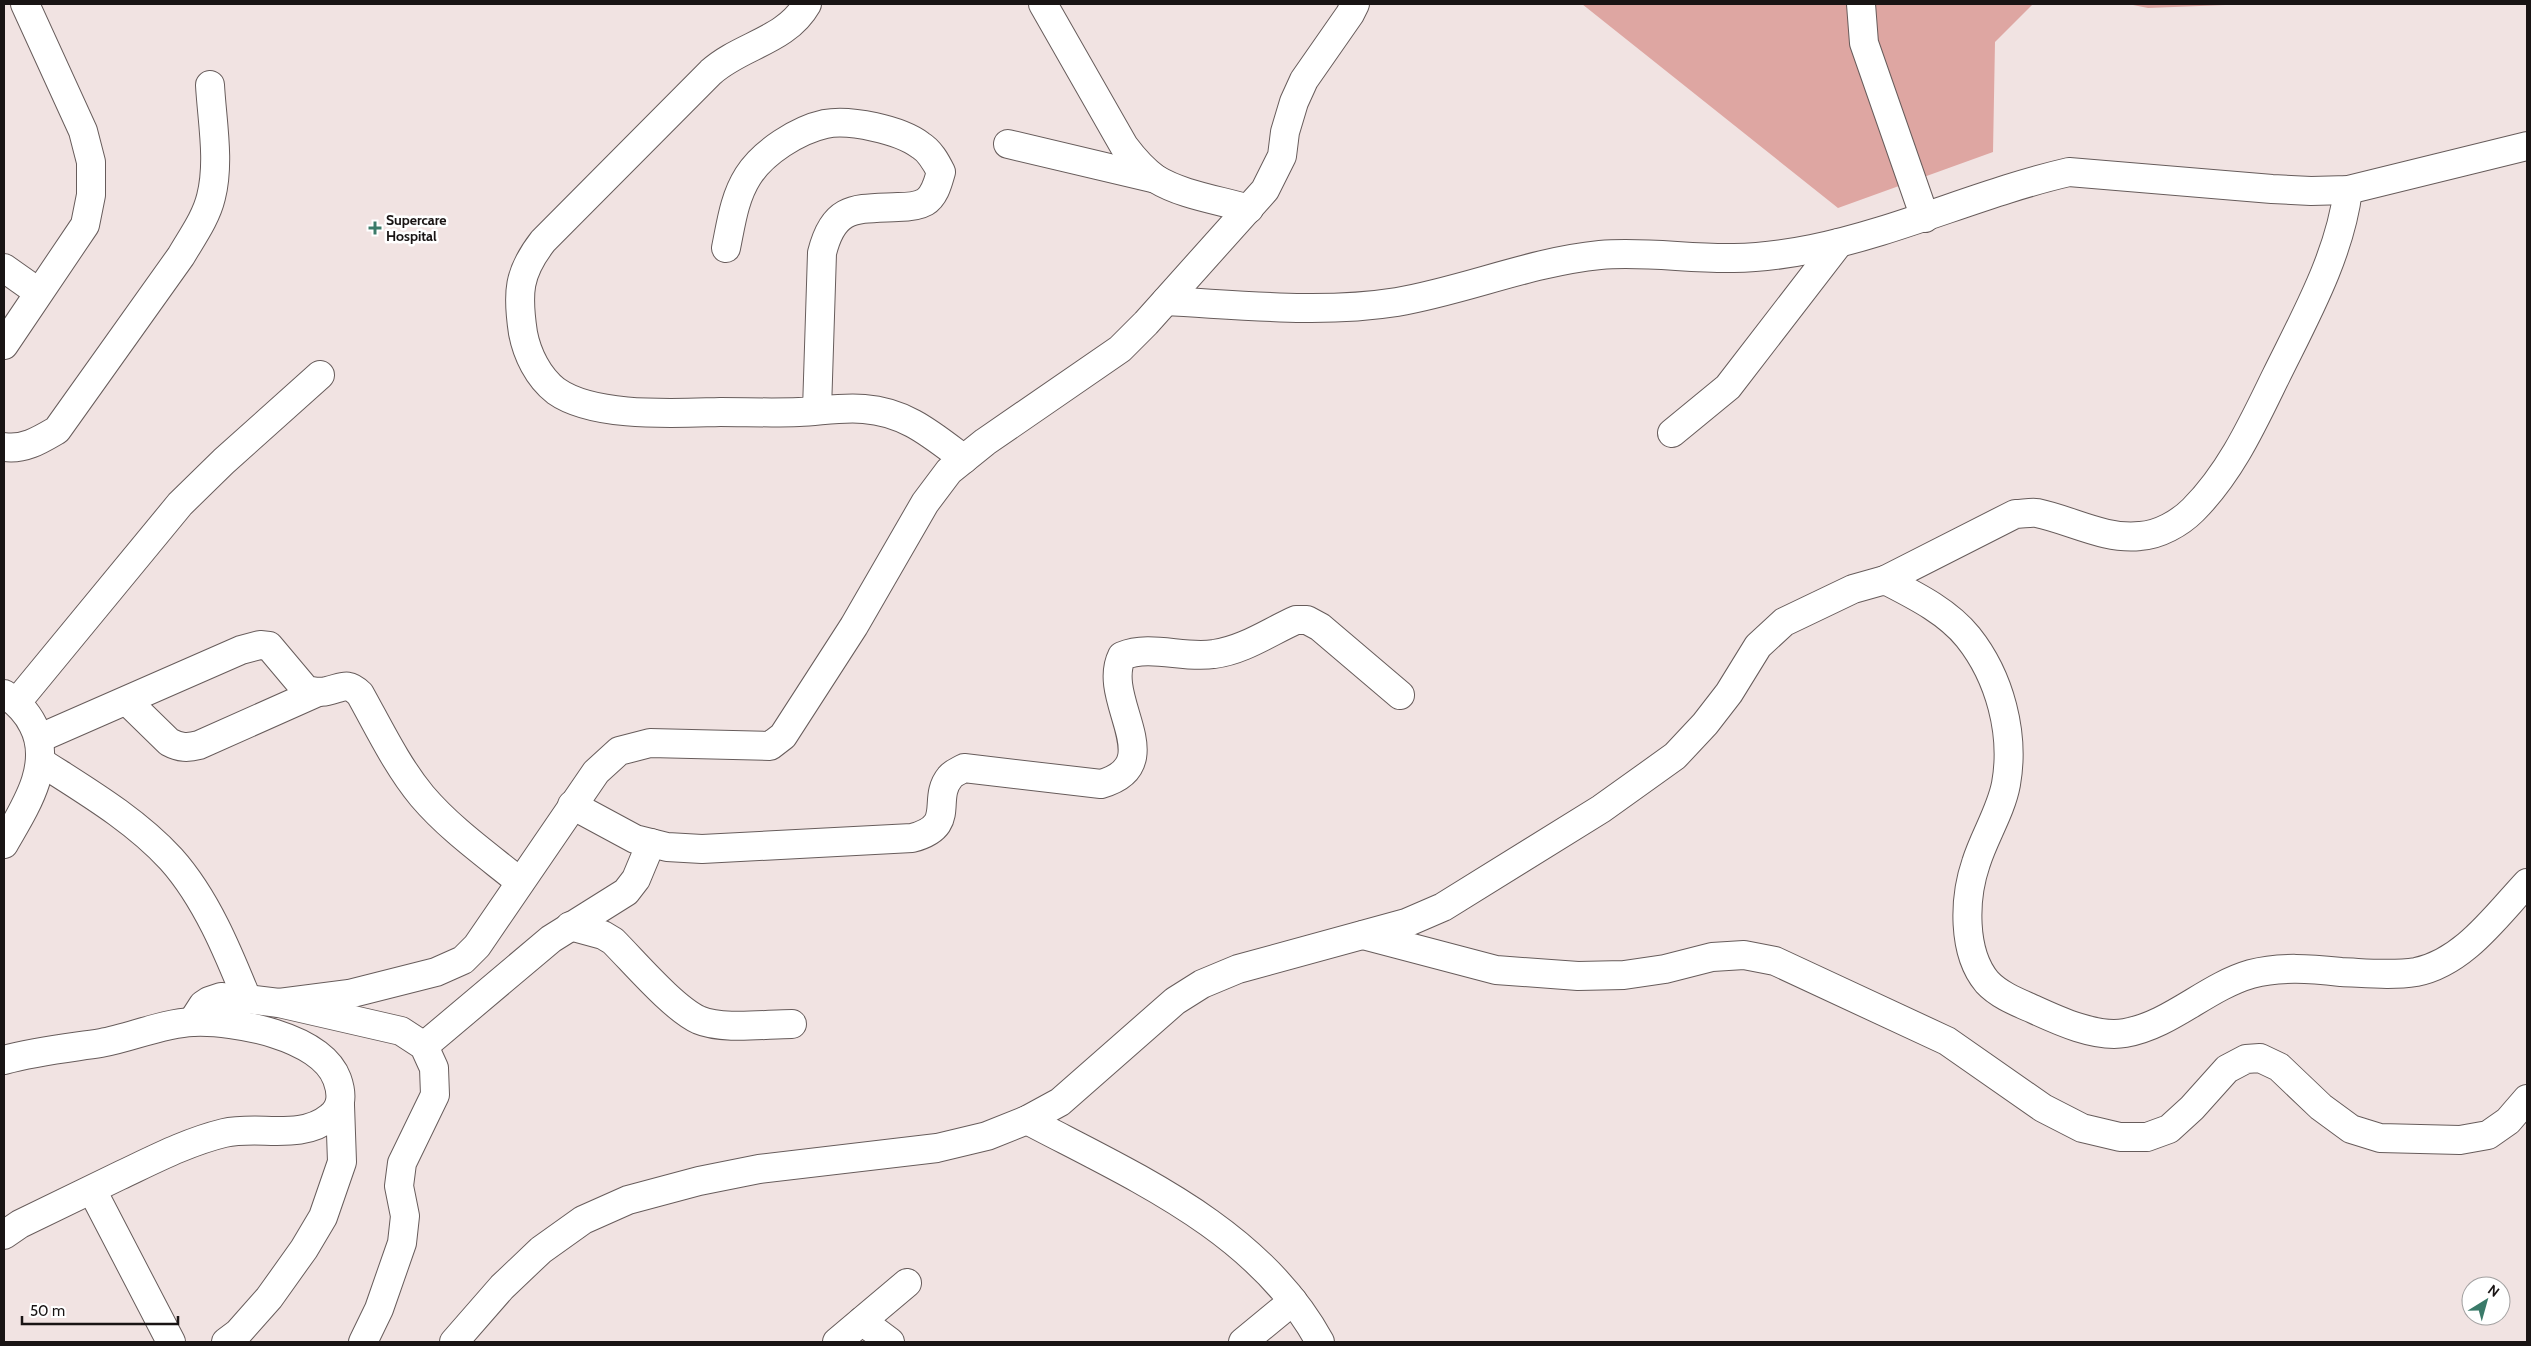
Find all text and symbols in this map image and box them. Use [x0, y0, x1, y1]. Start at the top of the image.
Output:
place label: Supercare Hospital [386, 211, 447, 245]
marker: Supercare Hospital [368, 221, 382, 235]
north arrow [2461, 1276, 2511, 1326]
text: N [2484, 1280, 2503, 1301]
scale bar [22, 1294, 179, 1326]
text: 50 m [30, 1302, 65, 1320]

